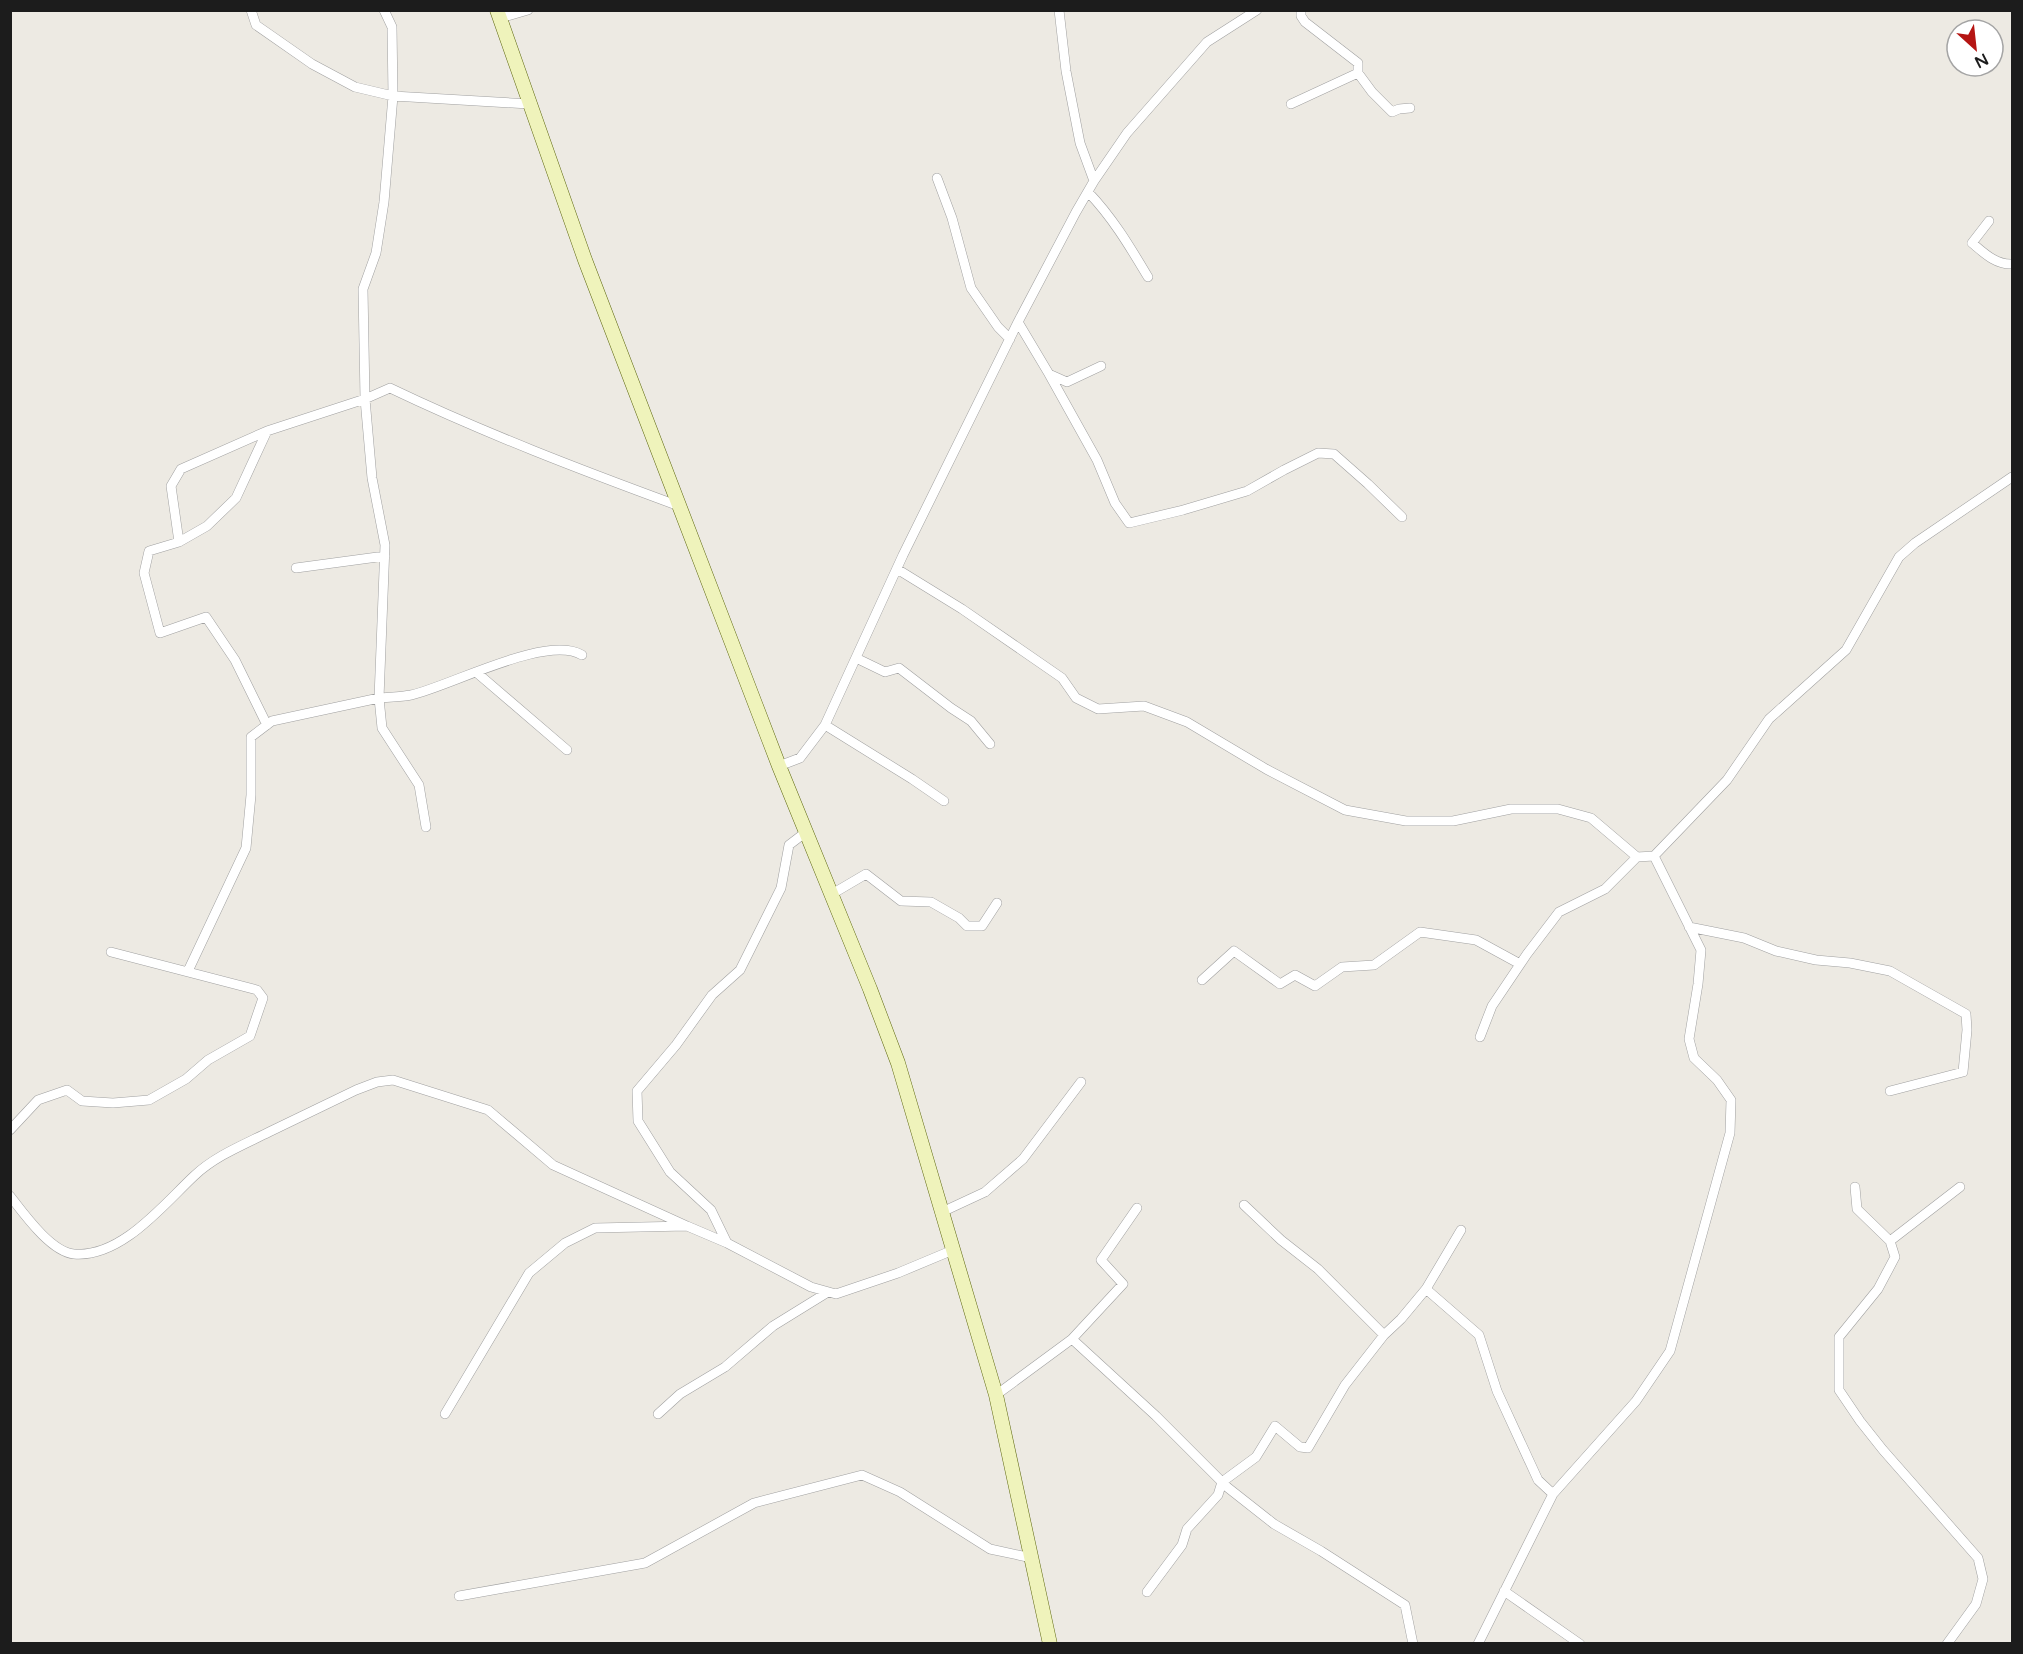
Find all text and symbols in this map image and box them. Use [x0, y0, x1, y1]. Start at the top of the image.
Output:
north arrow [1945, 18, 2005, 78]
text: N [1971, 49, 1992, 72]

